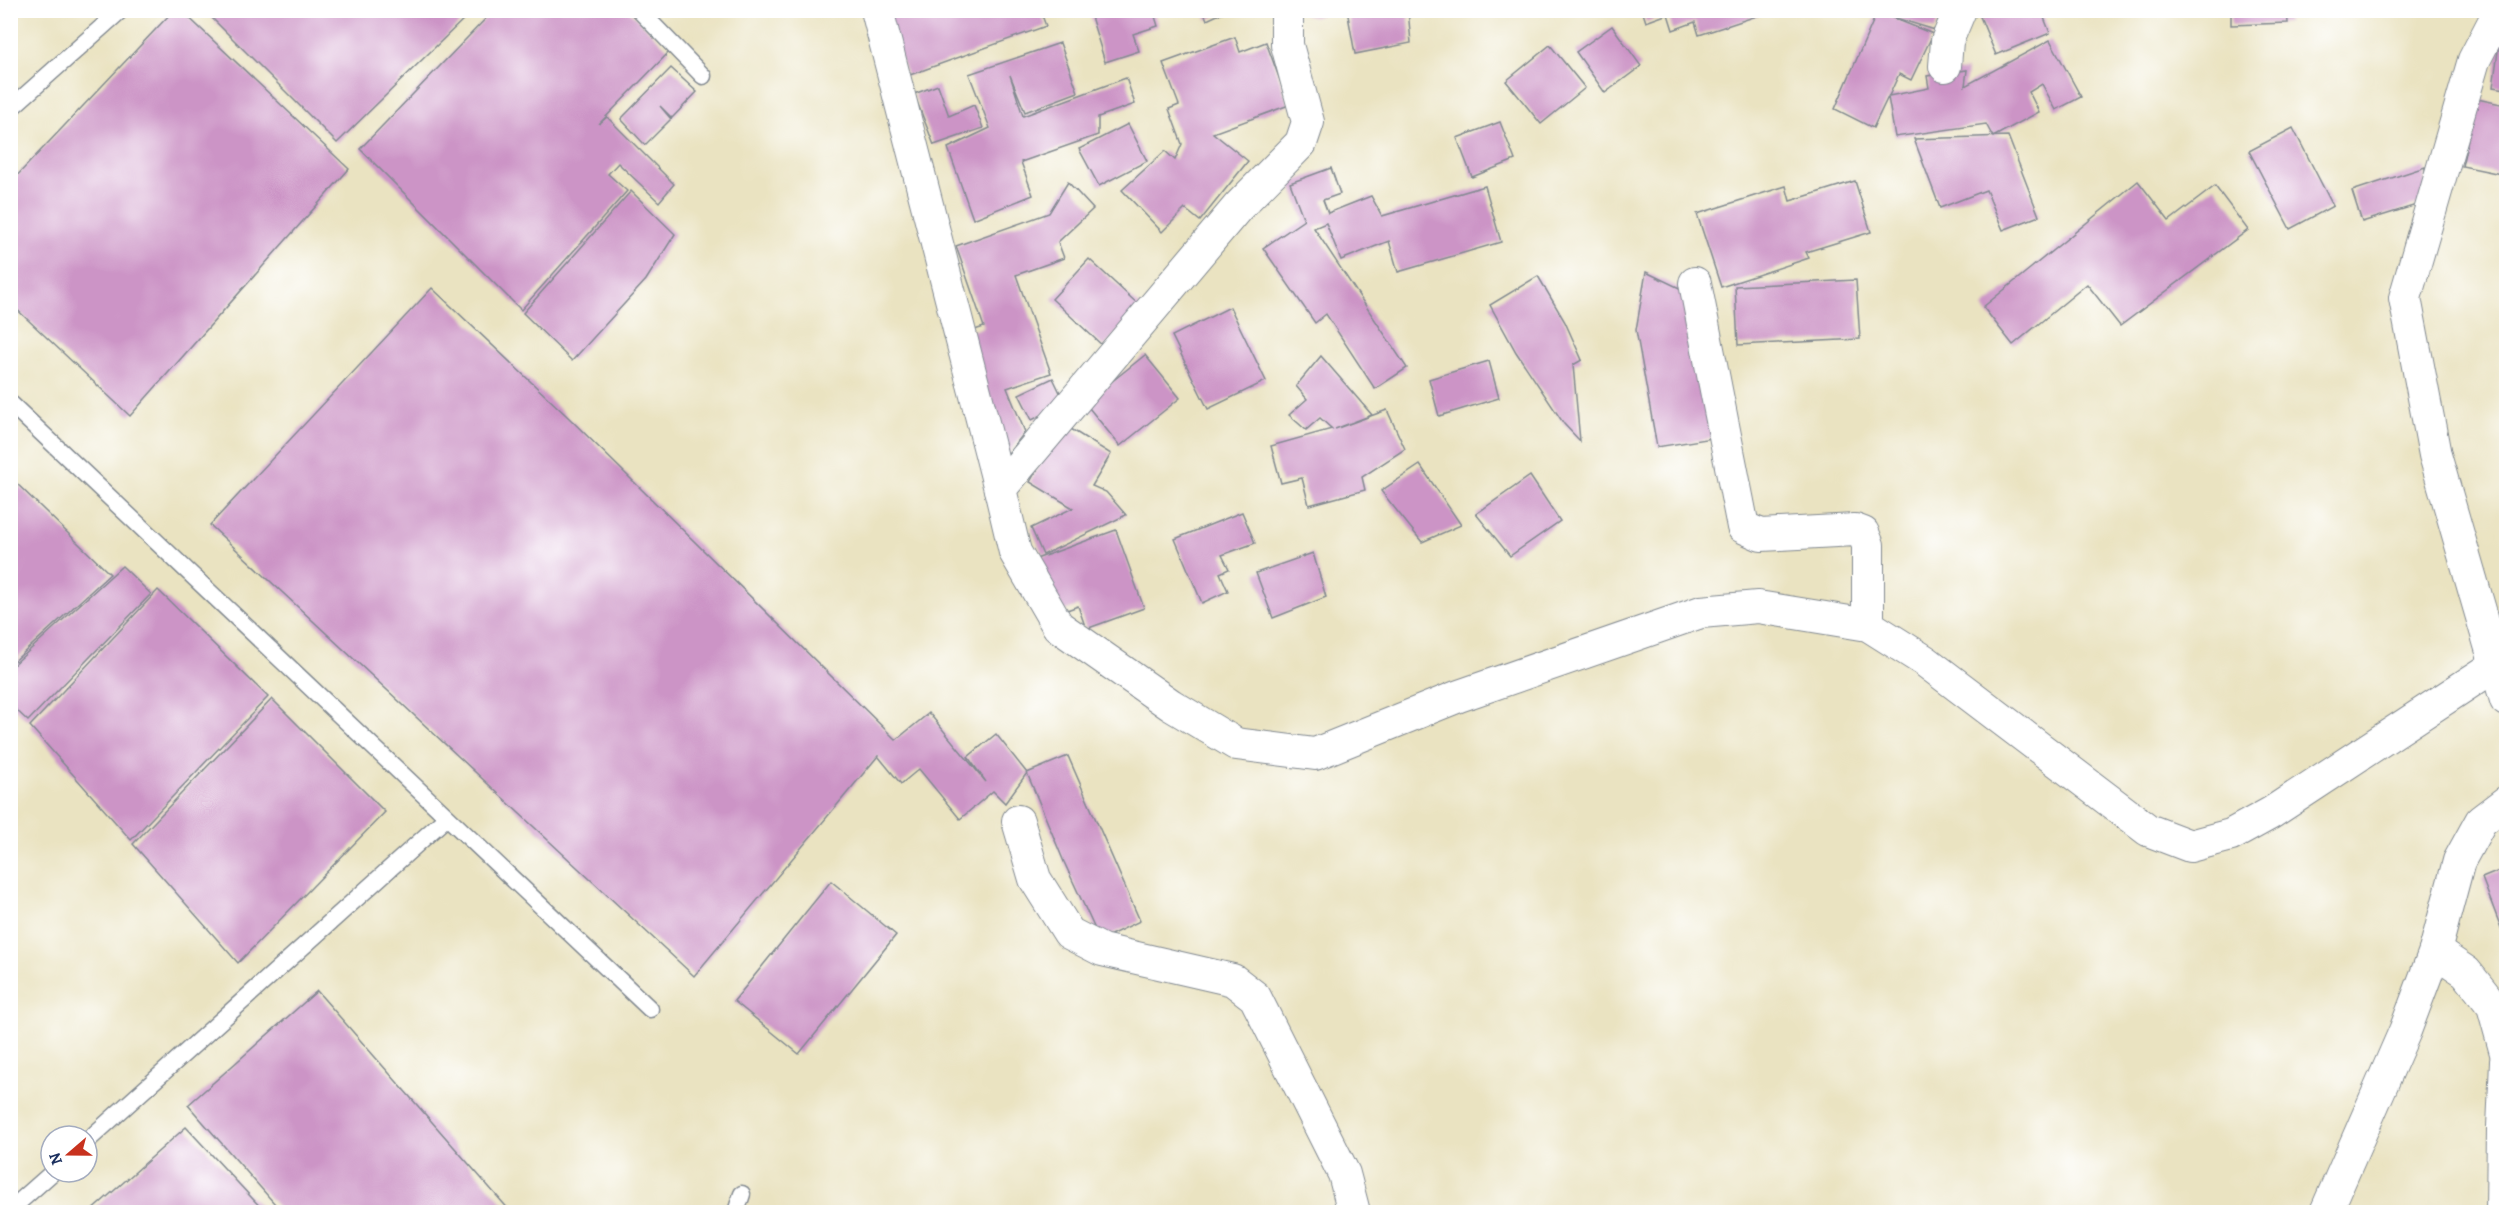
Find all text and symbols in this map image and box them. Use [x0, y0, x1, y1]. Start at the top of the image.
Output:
north arrow [39, 1124, 99, 1184]
text: N [43, 1149, 68, 1168]

